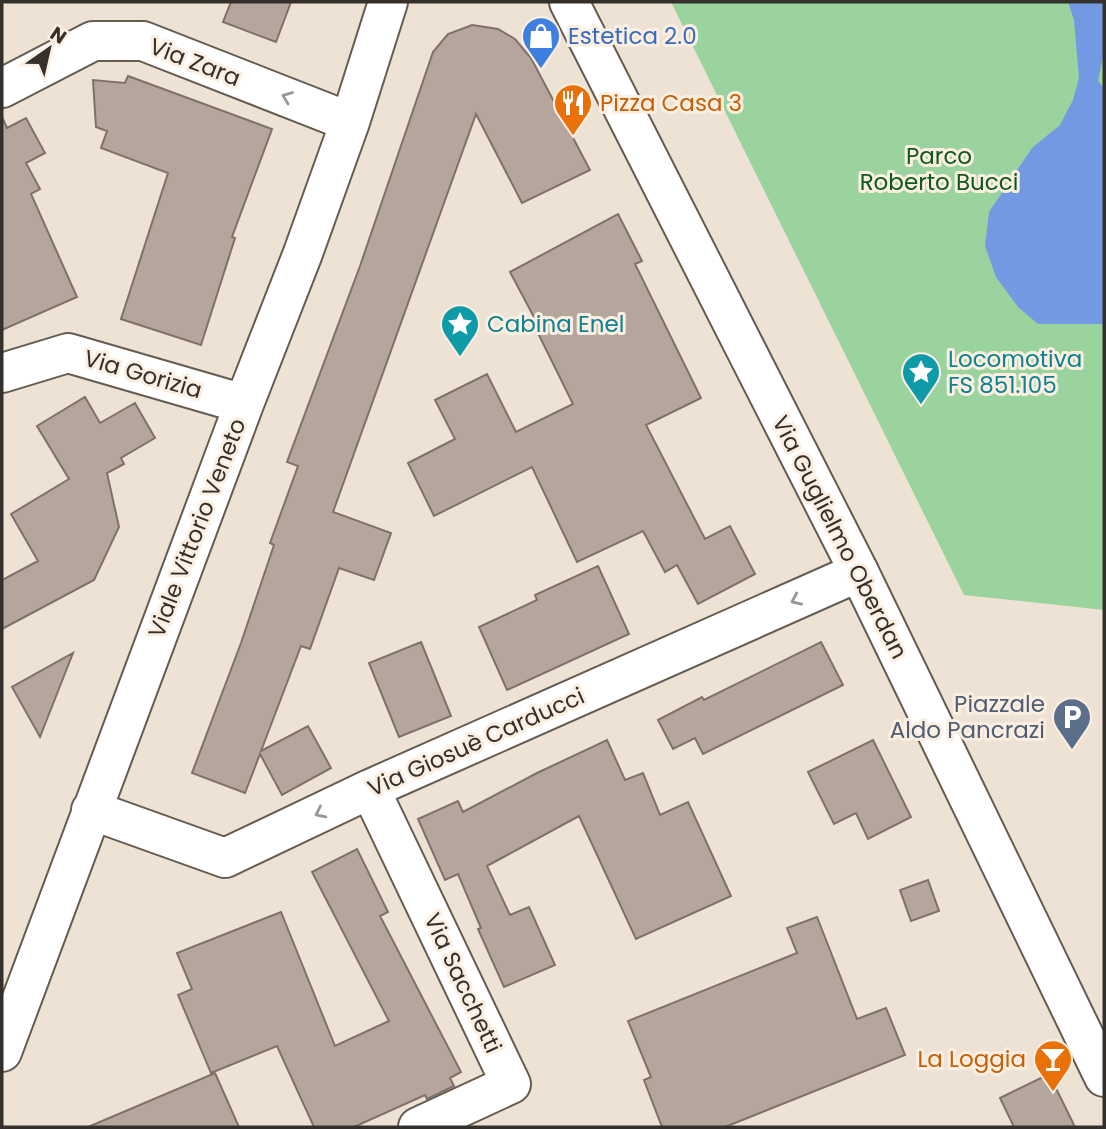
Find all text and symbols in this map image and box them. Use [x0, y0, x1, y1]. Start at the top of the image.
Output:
north arrow [14, 14, 84, 84]
shop icon: Estetica 2.0 [520, 15, 562, 70]
text: N [45, 20, 72, 51]
place label: Estetica 2.0 [568, 20, 697, 52]
street label: Via Zara [145, 30, 245, 94]
restaurant icon: Pizza Casa 3 [552, 82, 594, 137]
place label: Pizza Casa 3 [600, 87, 742, 119]
one-way arrow [281, 92, 293, 106]
park label: Parco Roberto Bucci [860, 140, 1018, 198]
place icon: Cabina Enel [439, 303, 481, 358]
place label: Cabina Enel [487, 308, 624, 340]
street label: Via Gorizia [80, 342, 206, 406]
place label: Locomotiva FS 851.105 [948, 343, 1082, 401]
place icon: Locomotiva FS 851.105 [900, 351, 942, 406]
street label: Via Guglielmo Oberdan [765, 410, 915, 664]
street label: Viale Vittorio Veneto [140, 414, 254, 642]
one-way arrow [791, 592, 804, 606]
street label: Via Giosuè Carducci [363, 680, 589, 804]
place label: Piazzale Aldo Pancrazi [890, 688, 1045, 746]
parking icon: Piazzale Aldo Pancrazi [1051, 696, 1093, 751]
one-way arrow [315, 805, 327, 819]
street label: Via Sacchetti [417, 908, 509, 1058]
bar icon: La Loggia [1032, 1038, 1074, 1093]
place label: La Loggia [917, 1043, 1026, 1075]

